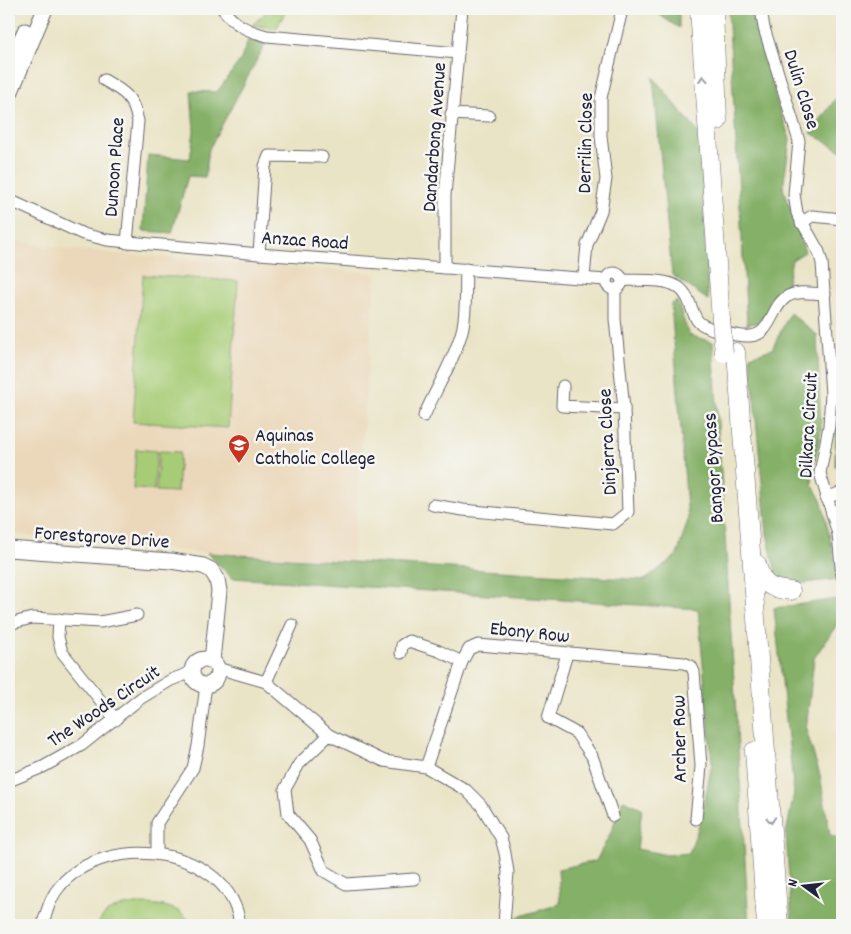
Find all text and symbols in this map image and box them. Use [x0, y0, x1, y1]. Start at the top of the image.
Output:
street label: Dulin Close [775, 47, 826, 133]
street label: Dandarbong Avenue [417, 61, 455, 213]
one-way arrow [698, 75, 709, 83]
street label: Derrilin Close [572, 92, 602, 194]
street label: Dunoon Place [99, 116, 133, 218]
street label: Anzac Road [260, 225, 349, 259]
street label: Dilkara Circuit [793, 371, 827, 479]
street label: Dinjerra Close [592, 388, 626, 496]
street label: Bangor Bypass [697, 412, 733, 524]
place label: Aquinas Catholic College [255, 423, 376, 474]
school or university icon: Aquinas Catholic College [227, 433, 251, 464]
street label: Forestgrove Drive [33, 520, 170, 558]
street label: Ebony Row [488, 616, 571, 652]
street label: The Woods Circuit [43, 659, 167, 756]
street label: Archer Row [666, 695, 696, 783]
one-way arrow [765, 816, 776, 824]
north arrow [778, 862, 828, 912]
text: N [783, 877, 804, 889]

